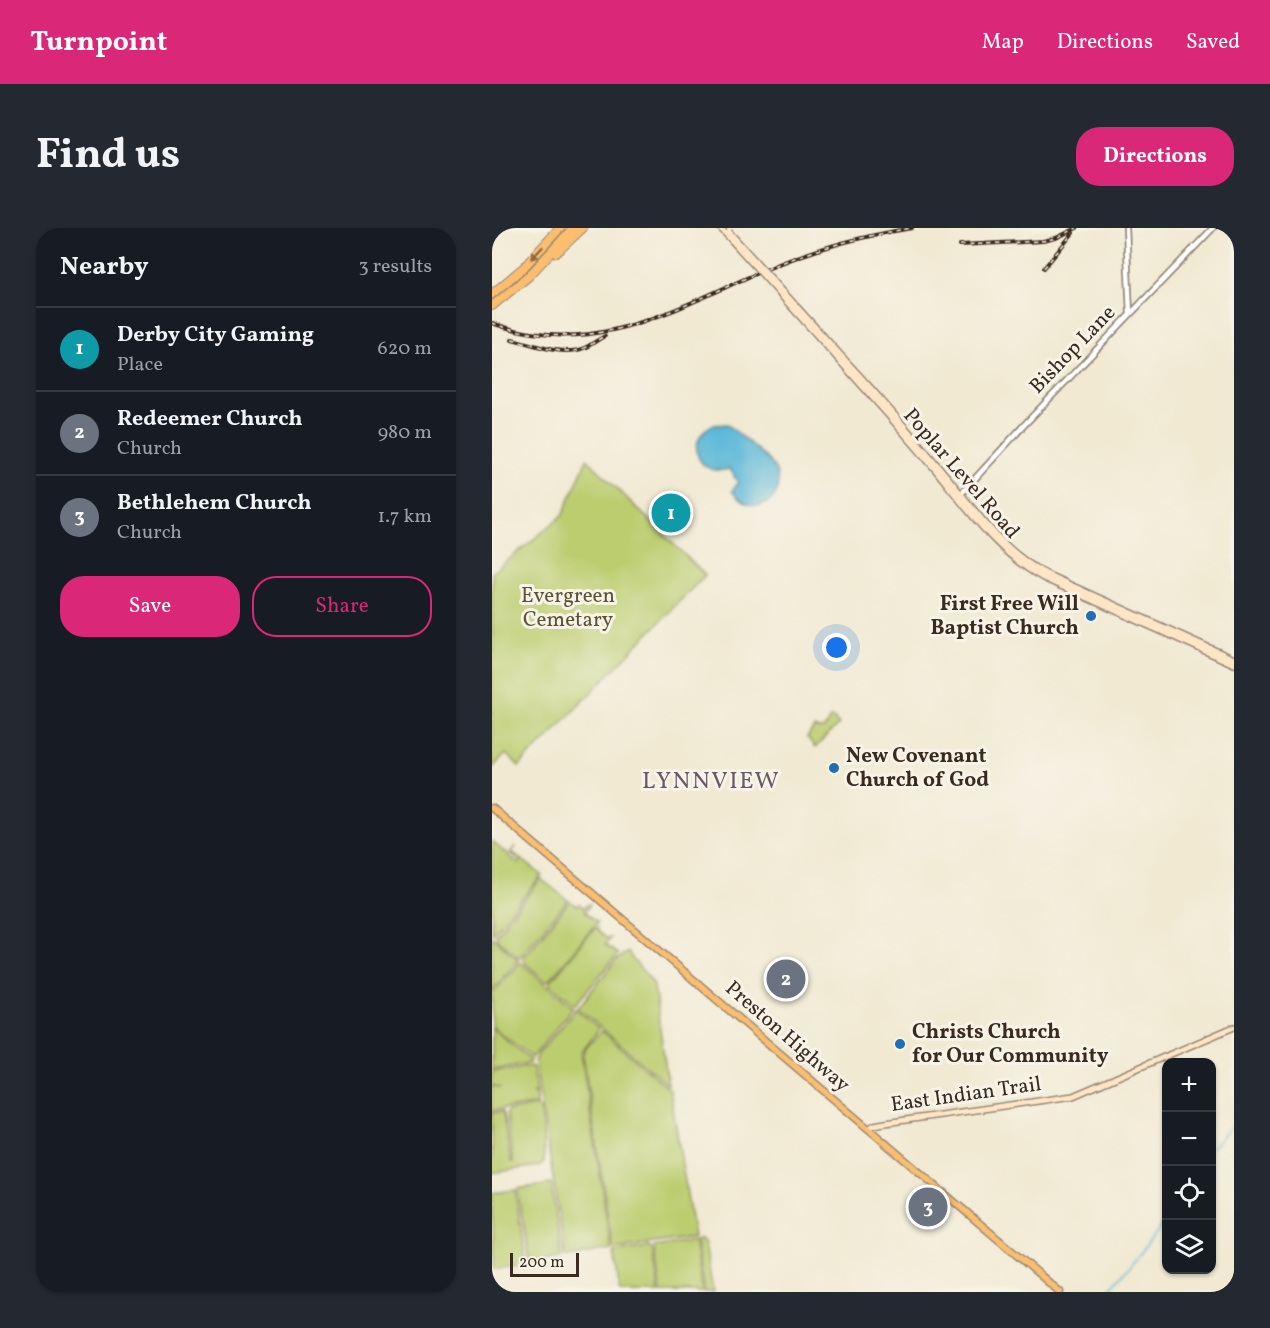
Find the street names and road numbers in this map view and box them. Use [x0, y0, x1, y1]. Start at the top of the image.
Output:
street label: Bishop Lane [1023, 299, 1123, 401]
street label: Poplar Level Road [896, 402, 1026, 546]
street label: Preston Highway [718, 975, 856, 1100]
street label: East Indian Trail [889, 1070, 1043, 1120]

